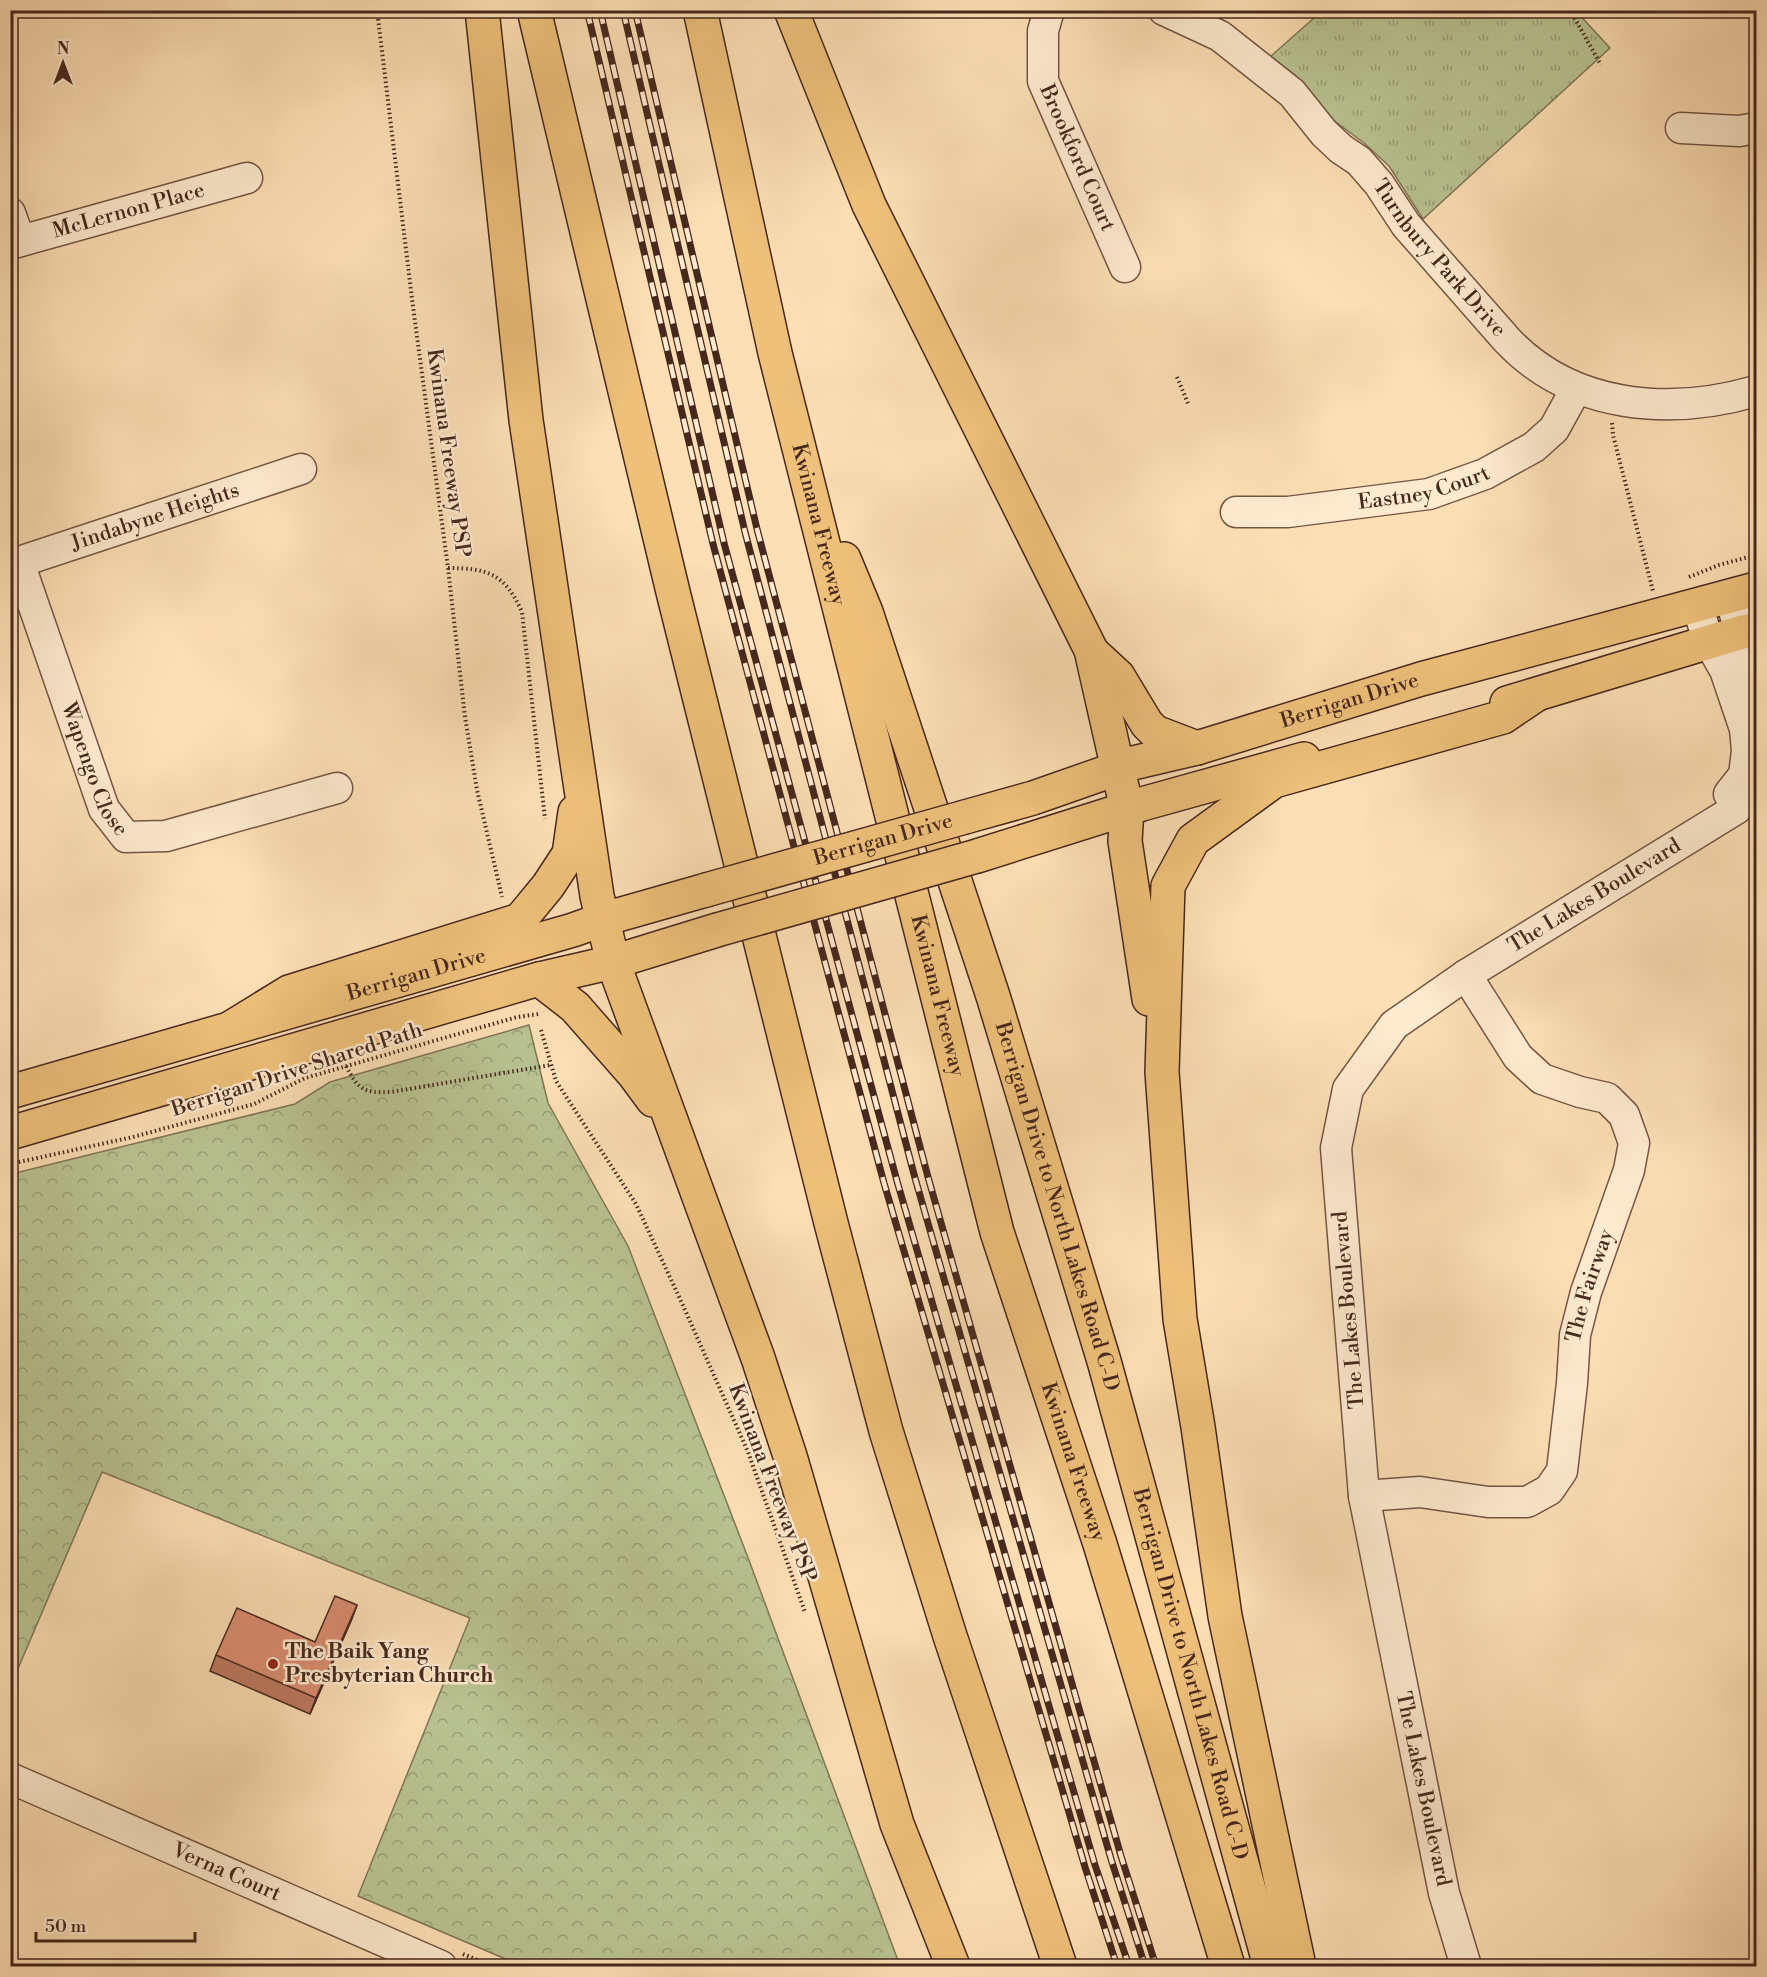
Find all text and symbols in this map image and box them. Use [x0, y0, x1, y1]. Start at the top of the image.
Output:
north arrow [33, 33, 93, 93]
text: N [57, 39, 70, 59]
street label: Brookford Court [1033, 80, 1121, 236]
street label: Turnbury Park Drive [1367, 175, 1512, 343]
street label: McLernon Place [49, 177, 207, 245]
street label: Kwinana Freeway PSP [420, 347, 476, 559]
street label: Kwinana Freeway [785, 441, 851, 609]
street label: Eastney Court [1356, 460, 1495, 516]
street label: Jindabyne Heights [67, 477, 243, 557]
street label: Berrigan Drive [1276, 667, 1422, 735]
street label: Wapengo Close [55, 698, 133, 842]
street label: Berrigan Drive [810, 808, 956, 872]
street label: The Lakes Boulevard [1503, 833, 1686, 959]
street label: Kwinana Freeway [904, 912, 970, 1080]
street label: Berrigan Drive [343, 943, 489, 1008]
street label: Berrigan Drive Shared Path [167, 1017, 426, 1123]
street label: Berrigan Drive to North Lakes Road C-D [988, 1018, 1125, 1394]
street label: The Lakes Boulevard [1327, 1210, 1371, 1410]
street label: The Fairway [1561, 1225, 1620, 1345]
street label: Kwinana Freeway [1035, 1379, 1112, 1546]
street label: Kwinana Freeway PSP [722, 1380, 822, 1586]
street label: Berrigan Drive to North Lakes Road C-D [1126, 1484, 1253, 1863]
place label: The Baik Yang Presbyterian Church [285, 1639, 493, 1689]
marker: The Baik Yang Presbyterian Church [266, 1657, 280, 1671]
street label: The Lakes Boulevard [1390, 1689, 1456, 1889]
street label: Verna Court [167, 1837, 285, 1908]
scale bar [36, 1905, 195, 1943]
text: 50 m [45, 1915, 87, 1938]

